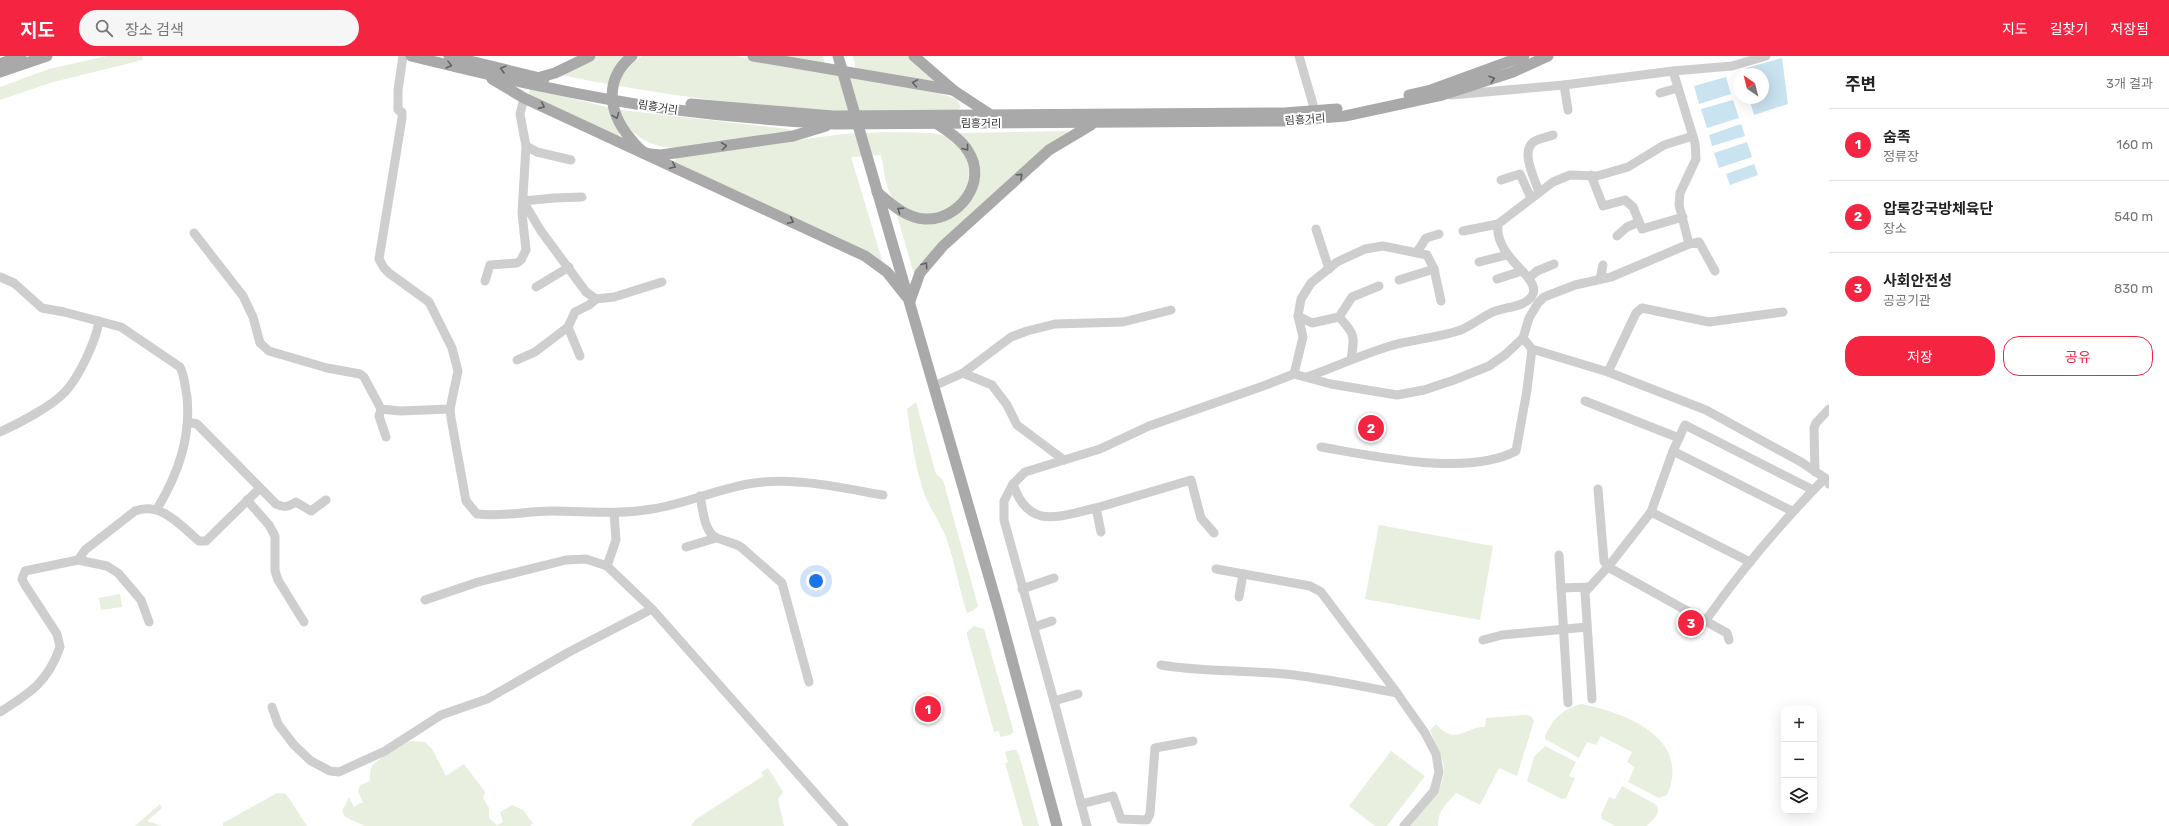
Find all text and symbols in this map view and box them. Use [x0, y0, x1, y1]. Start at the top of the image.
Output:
search box [79, 10, 359, 46]
icon: search [93, 17, 115, 39]
text: 지도 [20, 19, 55, 42]
text: 장소 검색 [125, 21, 184, 39]
text: 지도 [2002, 21, 2028, 38]
text: 길찾기 [2050, 21, 2088, 38]
text: 저장됨 [2110, 21, 2149, 38]
one-way arrow [445, 61, 452, 69]
one-way arrow [500, 65, 507, 74]
north arrow [1733, 68, 1769, 104]
text: 주변 [1845, 74, 1876, 94]
one-way arrow [1489, 75, 1496, 83]
text: 3개 결과 [2106, 76, 2153, 91]
one-way arrow [912, 80, 918, 88]
street label: 림흥거리 [637, 98, 679, 117]
one-way arrow [538, 101, 545, 109]
one-way arrow [611, 112, 619, 119]
street label: 림흥거리 [1284, 112, 1326, 127]
street label: 림흥거리 [961, 117, 1001, 130]
text: 숨족 [1883, 128, 1911, 146]
text: 1 [1855, 137, 1861, 152]
text: 160 m [2117, 137, 2153, 152]
one-way arrow [721, 142, 727, 151]
one-way arrow [961, 144, 968, 151]
text: 정류장 [1883, 149, 1919, 164]
one-way arrow [669, 161, 676, 169]
one-way arrow [1015, 174, 1023, 181]
text: 압록강국방체육단 [1883, 200, 1993, 218]
one-way arrow [897, 208, 904, 215]
text: 2 [1854, 209, 1862, 224]
text: 540 m [2114, 209, 2153, 224]
one-way arrow [786, 216, 794, 224]
text: 장소 [1883, 221, 1907, 236]
one-way arrow [921, 263, 928, 270]
text: 사회안전성 [1883, 272, 1952, 290]
text: 3 [1854, 281, 1862, 296]
text: 830 m [2114, 281, 2153, 296]
text: 공공기관 [1883, 293, 1931, 308]
button: 저장 [1845, 336, 1995, 376]
button: 공유 [2003, 336, 2153, 376]
pin: 2 [1358, 413, 1384, 443]
your location [806, 571, 826, 591]
pin: 3 [1678, 608, 1704, 638]
pin: 1 [915, 694, 941, 724]
map controls [1781, 706, 1817, 814]
button: + [1781, 706, 1817, 742]
button: − [1781, 742, 1817, 778]
button: layers [1781, 778, 1817, 814]

